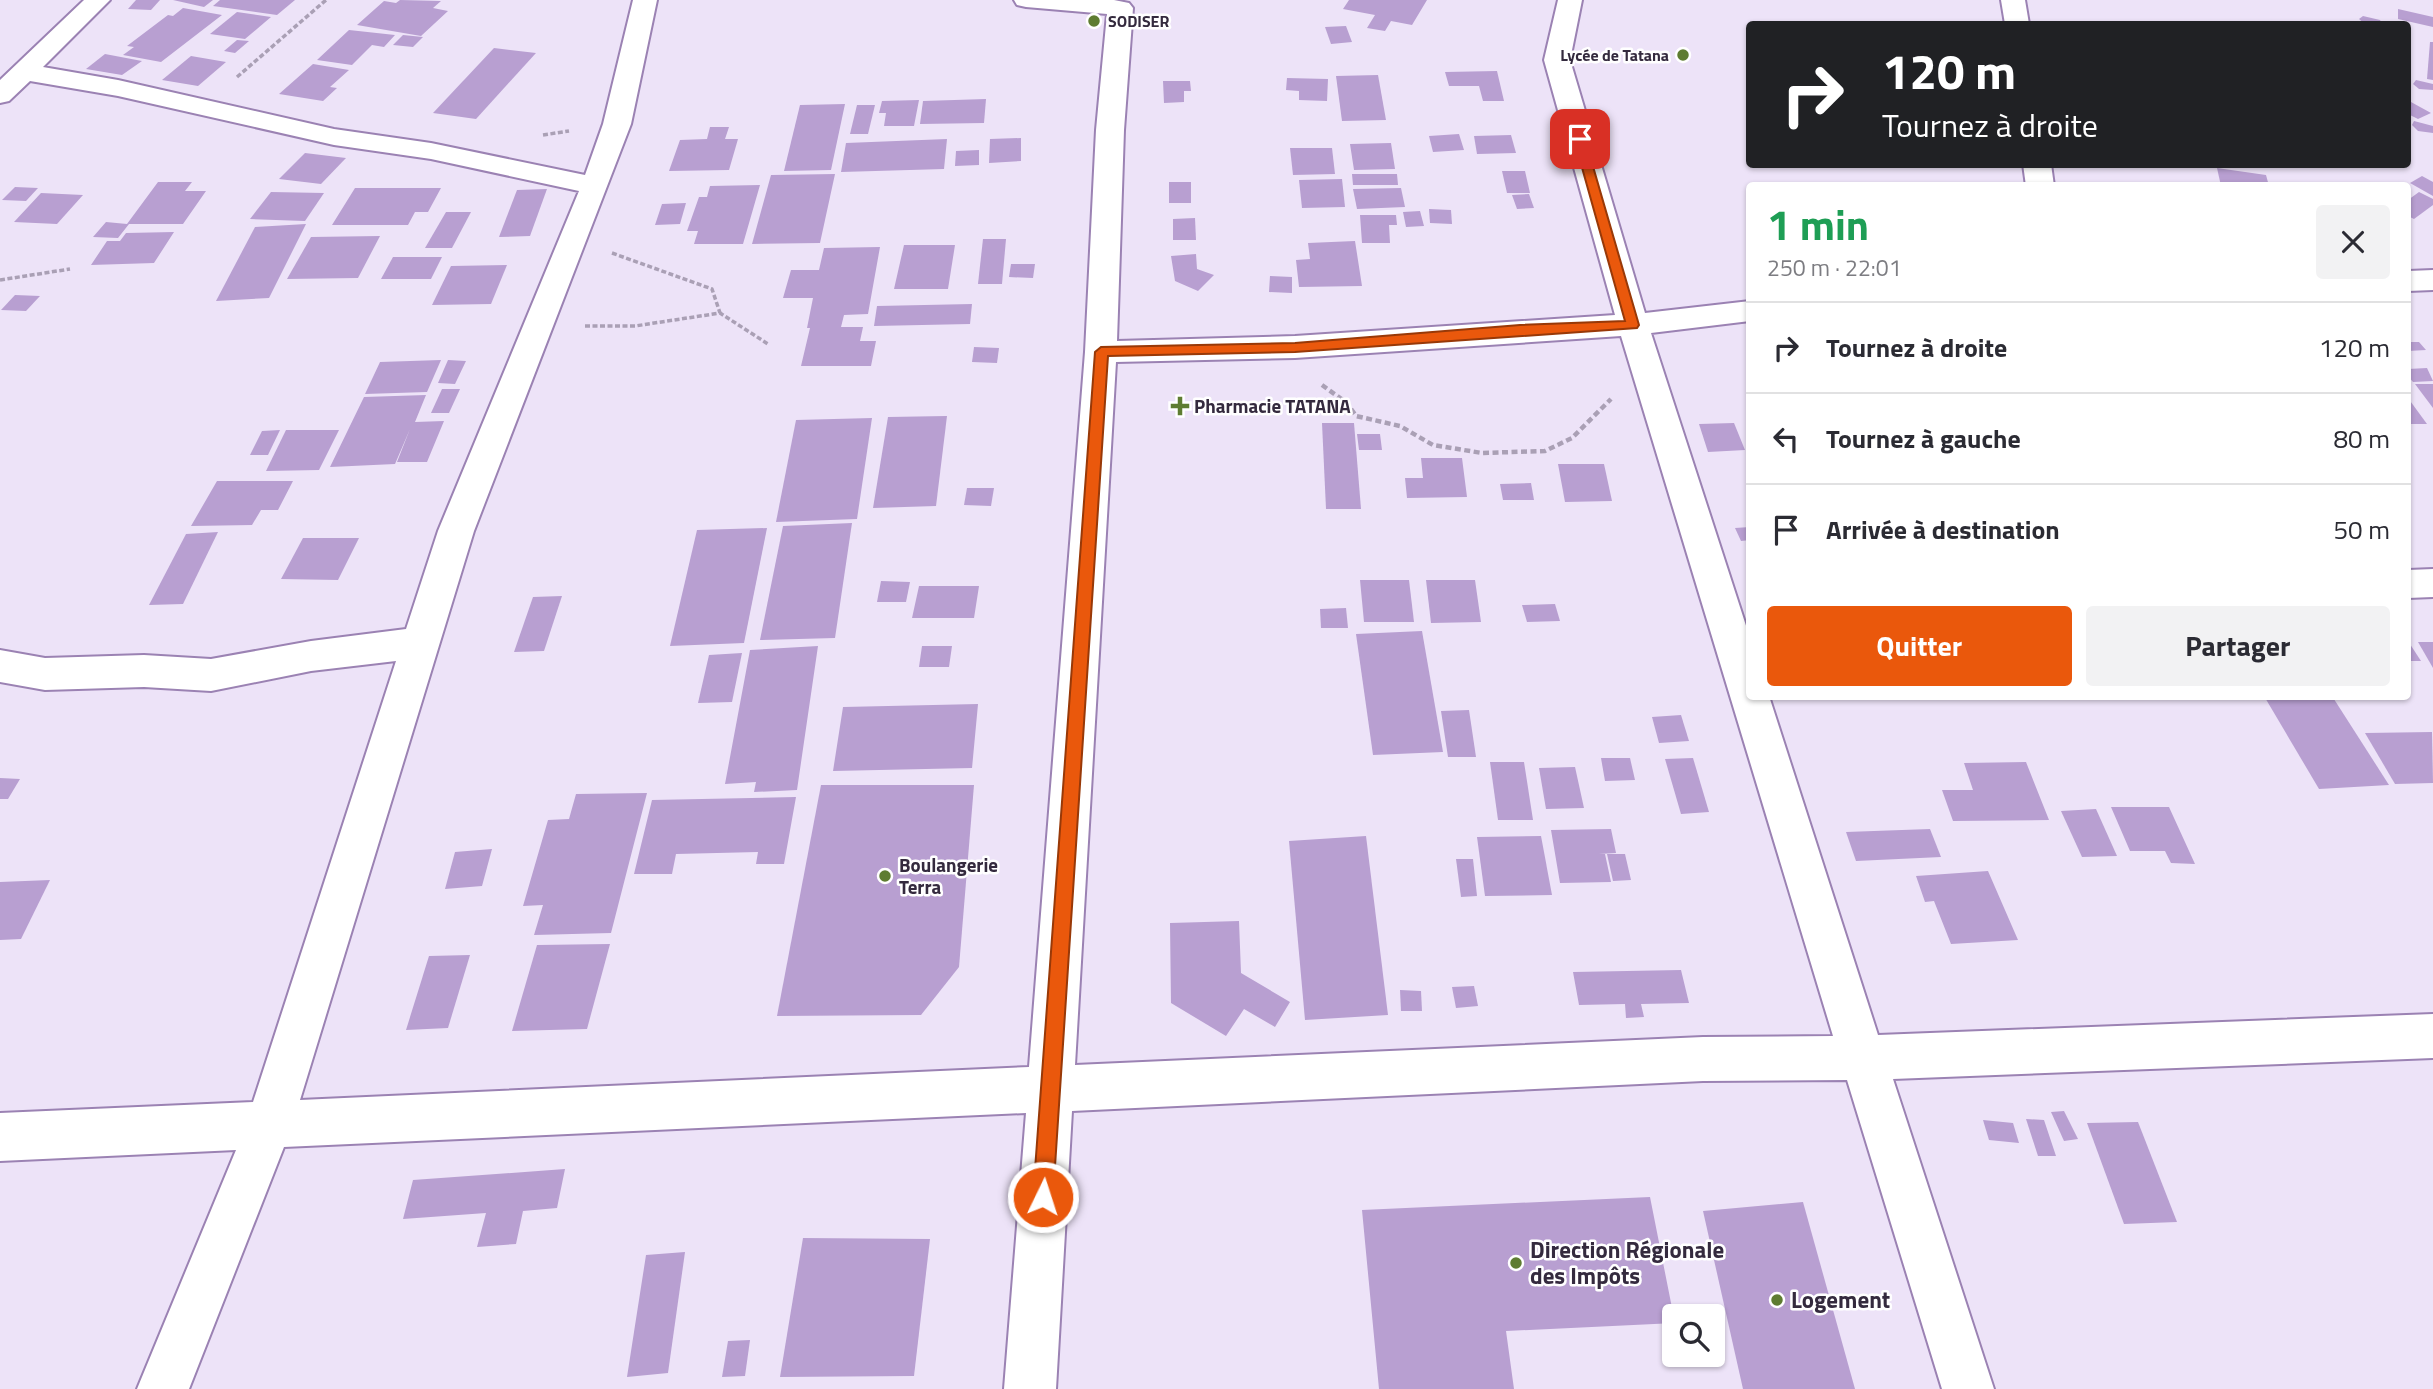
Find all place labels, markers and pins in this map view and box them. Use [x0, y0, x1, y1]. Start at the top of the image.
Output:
place label: SODISER [1108, 9, 1169, 33]
marker: SODISER [1086, 13, 1102, 29]
place label: Lycée de Tatana [1560, 43, 1669, 67]
marker: Lycée de Tatana [1675, 47, 1691, 63]
pin [1550, 109, 1610, 169]
place label: Pharmacie TATANA [1194, 391, 1351, 420]
marker: Pharmacie TATANA [1172, 398, 1188, 414]
place label: Boulangerie Terra [899, 850, 998, 901]
marker: Boulangerie Terra [877, 868, 893, 884]
place label: Direction Régionale des Impôts [1530, 1232, 1724, 1293]
marker: Direction Régionale des Impôts [1508, 1255, 1524, 1271]
place label: Logement [1791, 1282, 1890, 1317]
marker: Logement [1769, 1292, 1785, 1308]

